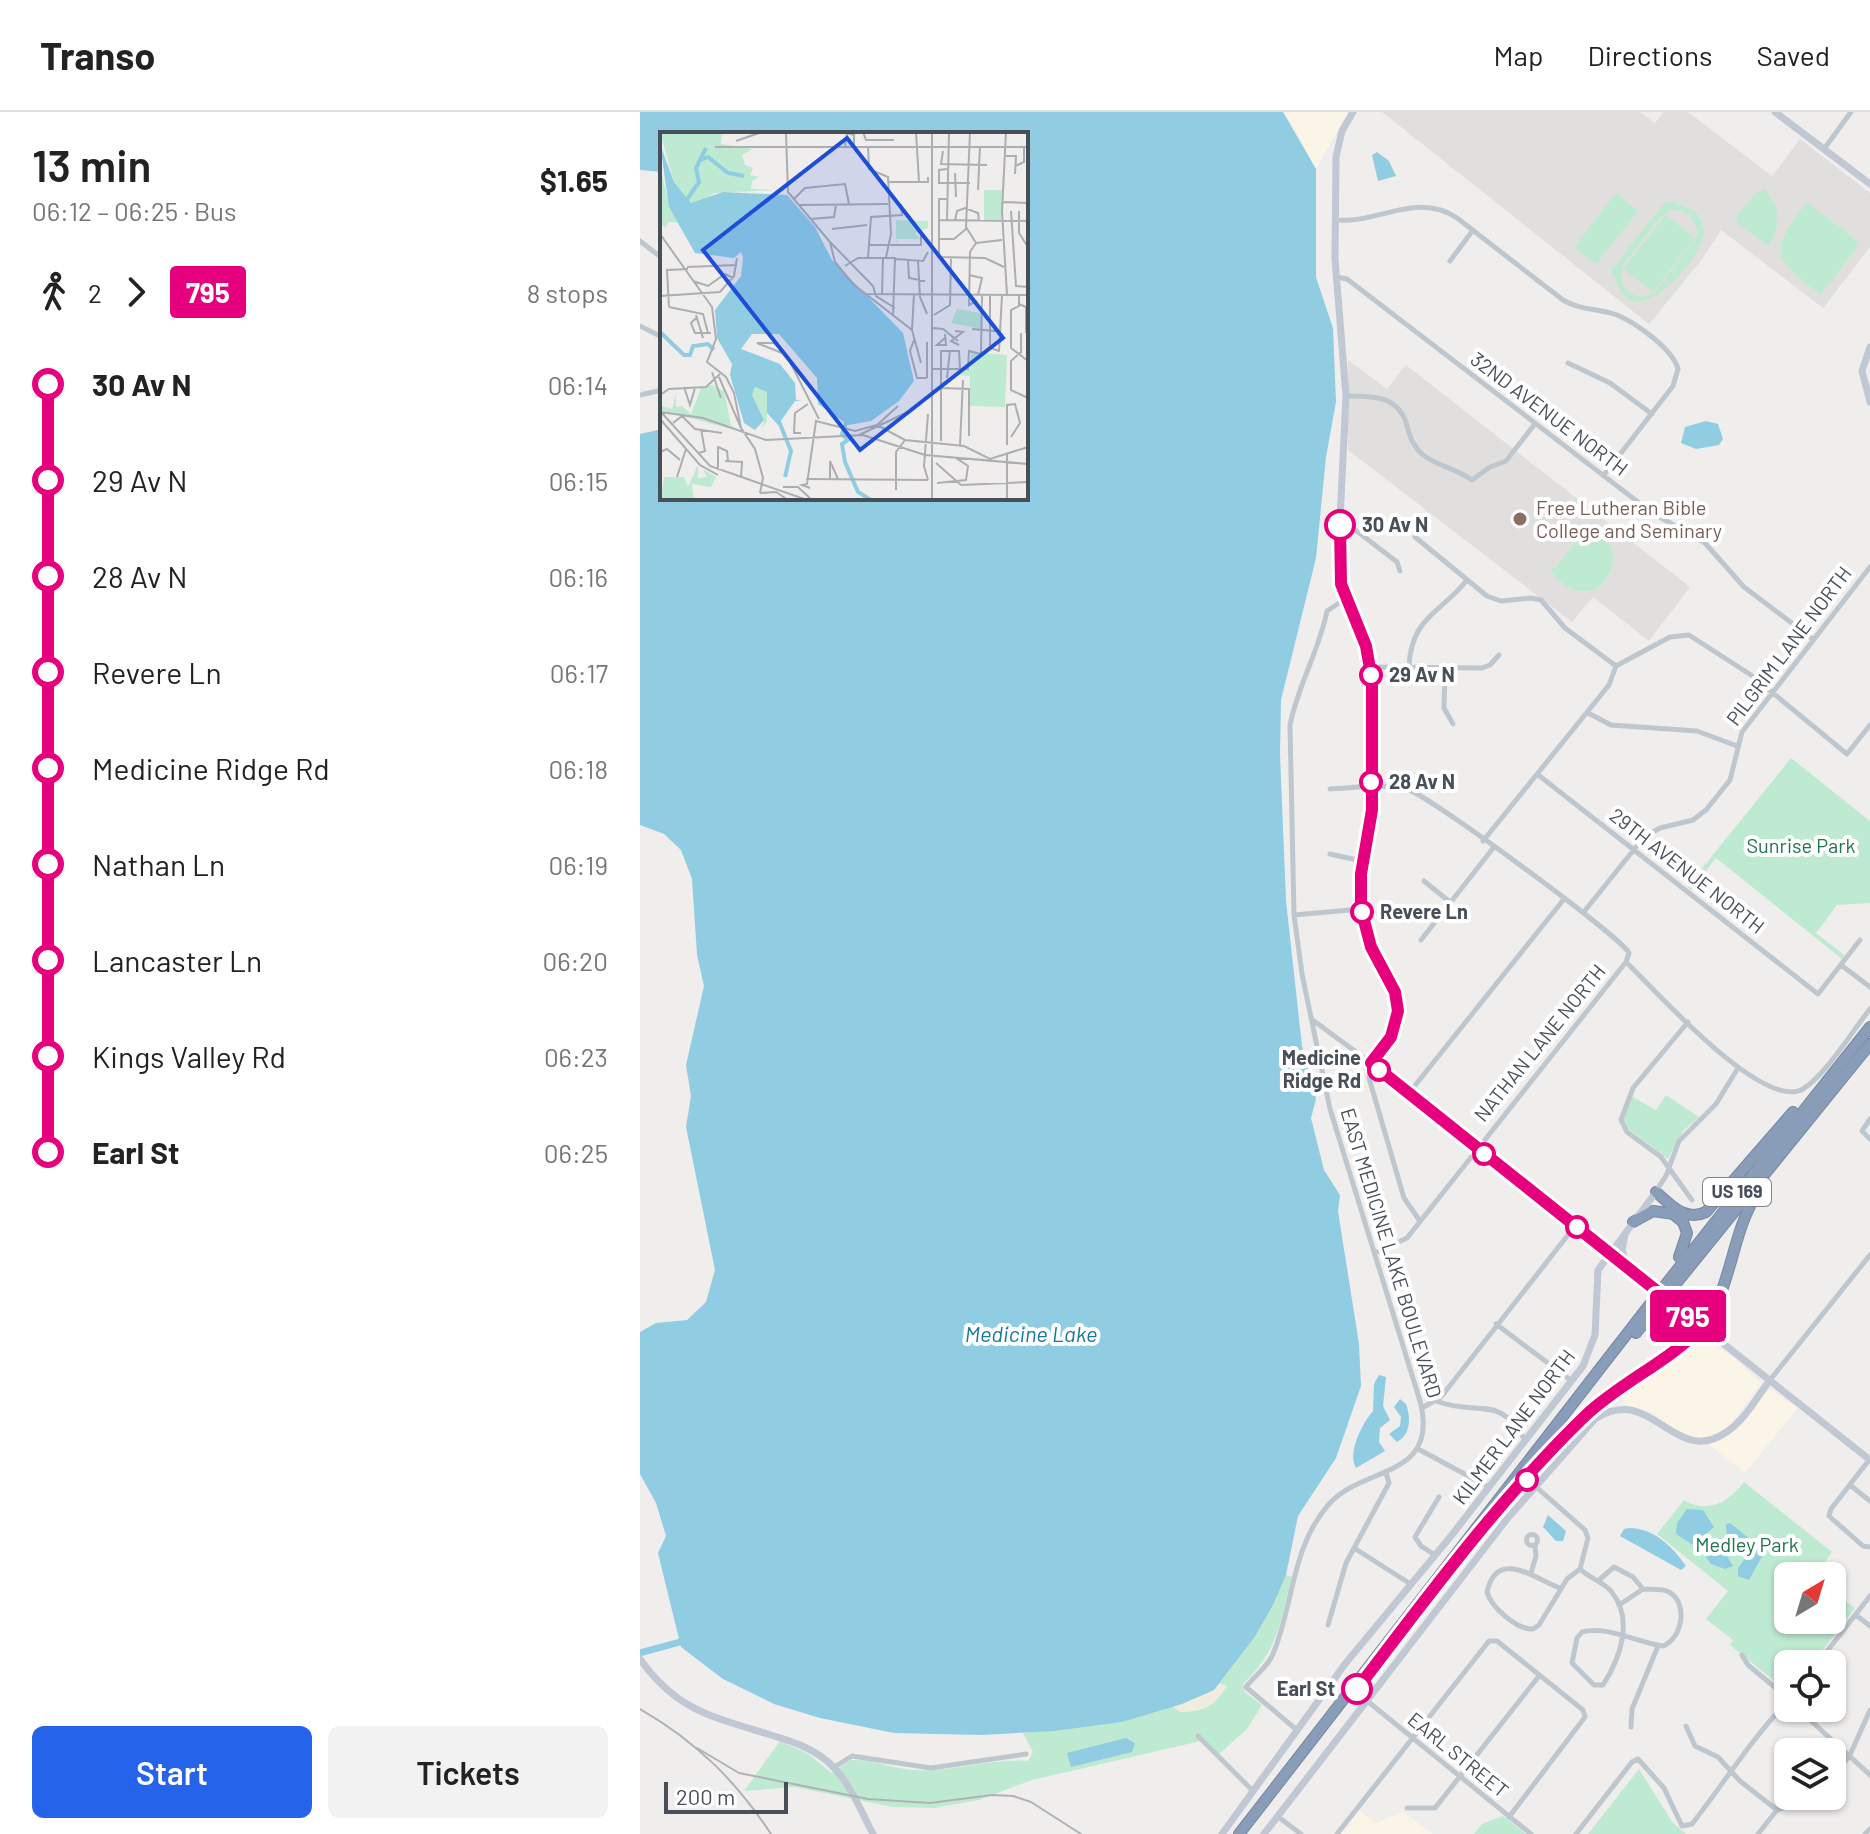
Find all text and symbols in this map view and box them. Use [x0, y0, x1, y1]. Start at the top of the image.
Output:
text: Transo [40, 32, 155, 78]
text: Map [1494, 38, 1543, 72]
text: Directions [1587, 38, 1713, 72]
text: Saved [1757, 38, 1830, 72]
inset map [660, 132, 1028, 500]
text: 13 min [32, 138, 151, 191]
text: $1.65 [540, 162, 608, 198]
text: 06:12 – 06:25 · Bus [32, 195, 236, 226]
icon: walk [32, 270, 76, 314]
icon: forward [114, 270, 158, 314]
text: 795 [186, 275, 230, 309]
text: 2 [88, 277, 102, 308]
text: 8 stops [527, 277, 608, 308]
street label: 32ND AVENUE NORTH [1466, 346, 1633, 480]
text: 30 Av N [92, 366, 191, 402]
text: 06:14 [548, 369, 608, 400]
text: 29 Av N [92, 462, 188, 498]
text: 06:15 [549, 465, 608, 496]
place label: Free Lutheran Bible College and Seminary [1536, 495, 1722, 542]
marker: 30 Av N [1325, 510, 1355, 540]
marker: Free Lutheran Bible College and Seminary [1511, 510, 1529, 528]
place label: 30 Av N [1362, 512, 1428, 536]
text: 28 Av N [92, 558, 188, 594]
text: 06:16 [549, 561, 608, 592]
street label: PILGRIM LANE NORTH [1721, 561, 1856, 730]
text: Revere Ln [92, 654, 222, 690]
text: 06:17 [550, 657, 608, 688]
place label: 29 Av N [1389, 662, 1455, 686]
marker: 29 Av N [1360, 664, 1382, 686]
text: Medicine Ridge Rd [92, 750, 330, 786]
text: 06:18 [548, 753, 608, 784]
place label: 28 Av N [1389, 769, 1455, 793]
marker: 28 Av N [1360, 771, 1382, 793]
street label: 29TH AVENUE NORTH [1606, 802, 1770, 938]
park label: Sunrise Park [1746, 833, 1856, 857]
text: Nathan Ln [92, 846, 225, 882]
text: 06:19 [548, 849, 608, 880]
place label: Revere Ln [1380, 899, 1468, 923]
marker: Revere Ln [1351, 901, 1373, 923]
text: Lancaster Ln [92, 942, 262, 978]
text: 06:20 [542, 945, 608, 976]
street label: NATHAN LANE NORTH [1469, 959, 1610, 1126]
text: Kings Valley Rd [92, 1038, 286, 1074]
text: 06:23 [544, 1041, 608, 1072]
place label: Medicine Ridge Rd [1282, 1045, 1361, 1092]
marker: Medicine Ridge Rd [1368, 1059, 1390, 1081]
street label: EAST MEDICINE LAKE BOULEVARD [1336, 1105, 1448, 1400]
text: Earl St [92, 1134, 179, 1170]
text: 06:25 [544, 1137, 608, 1168]
unlabelled marker [1473, 1143, 1495, 1165]
road number: US 169 [1703, 1178, 1771, 1206]
unlabelled marker [1566, 1216, 1588, 1238]
line badge: 795 [1642, 1290, 1734, 1342]
text: 795 [1666, 1299, 1710, 1333]
water label: Medicine Lake [965, 1320, 1097, 1346]
street label: KILMER LANE NORTH [1447, 1344, 1579, 1509]
unlabelled marker [1516, 1469, 1538, 1491]
park label: Medley Park [1695, 1532, 1799, 1556]
north arrow [1774, 1562, 1846, 1634]
map controls [1774, 1562, 1846, 1810]
button: locate [1774, 1650, 1846, 1722]
marker: Earl St [1342, 1674, 1372, 1704]
place label: Earl St [1277, 1676, 1335, 1700]
street label: EARL STREET [1404, 1706, 1514, 1802]
button: Start [32, 1726, 312, 1818]
button: Tickets [328, 1726, 608, 1818]
button: layers [1774, 1738, 1846, 1810]
scale bar [664, 1778, 788, 1814]
text: 200 m [676, 1783, 735, 1809]

